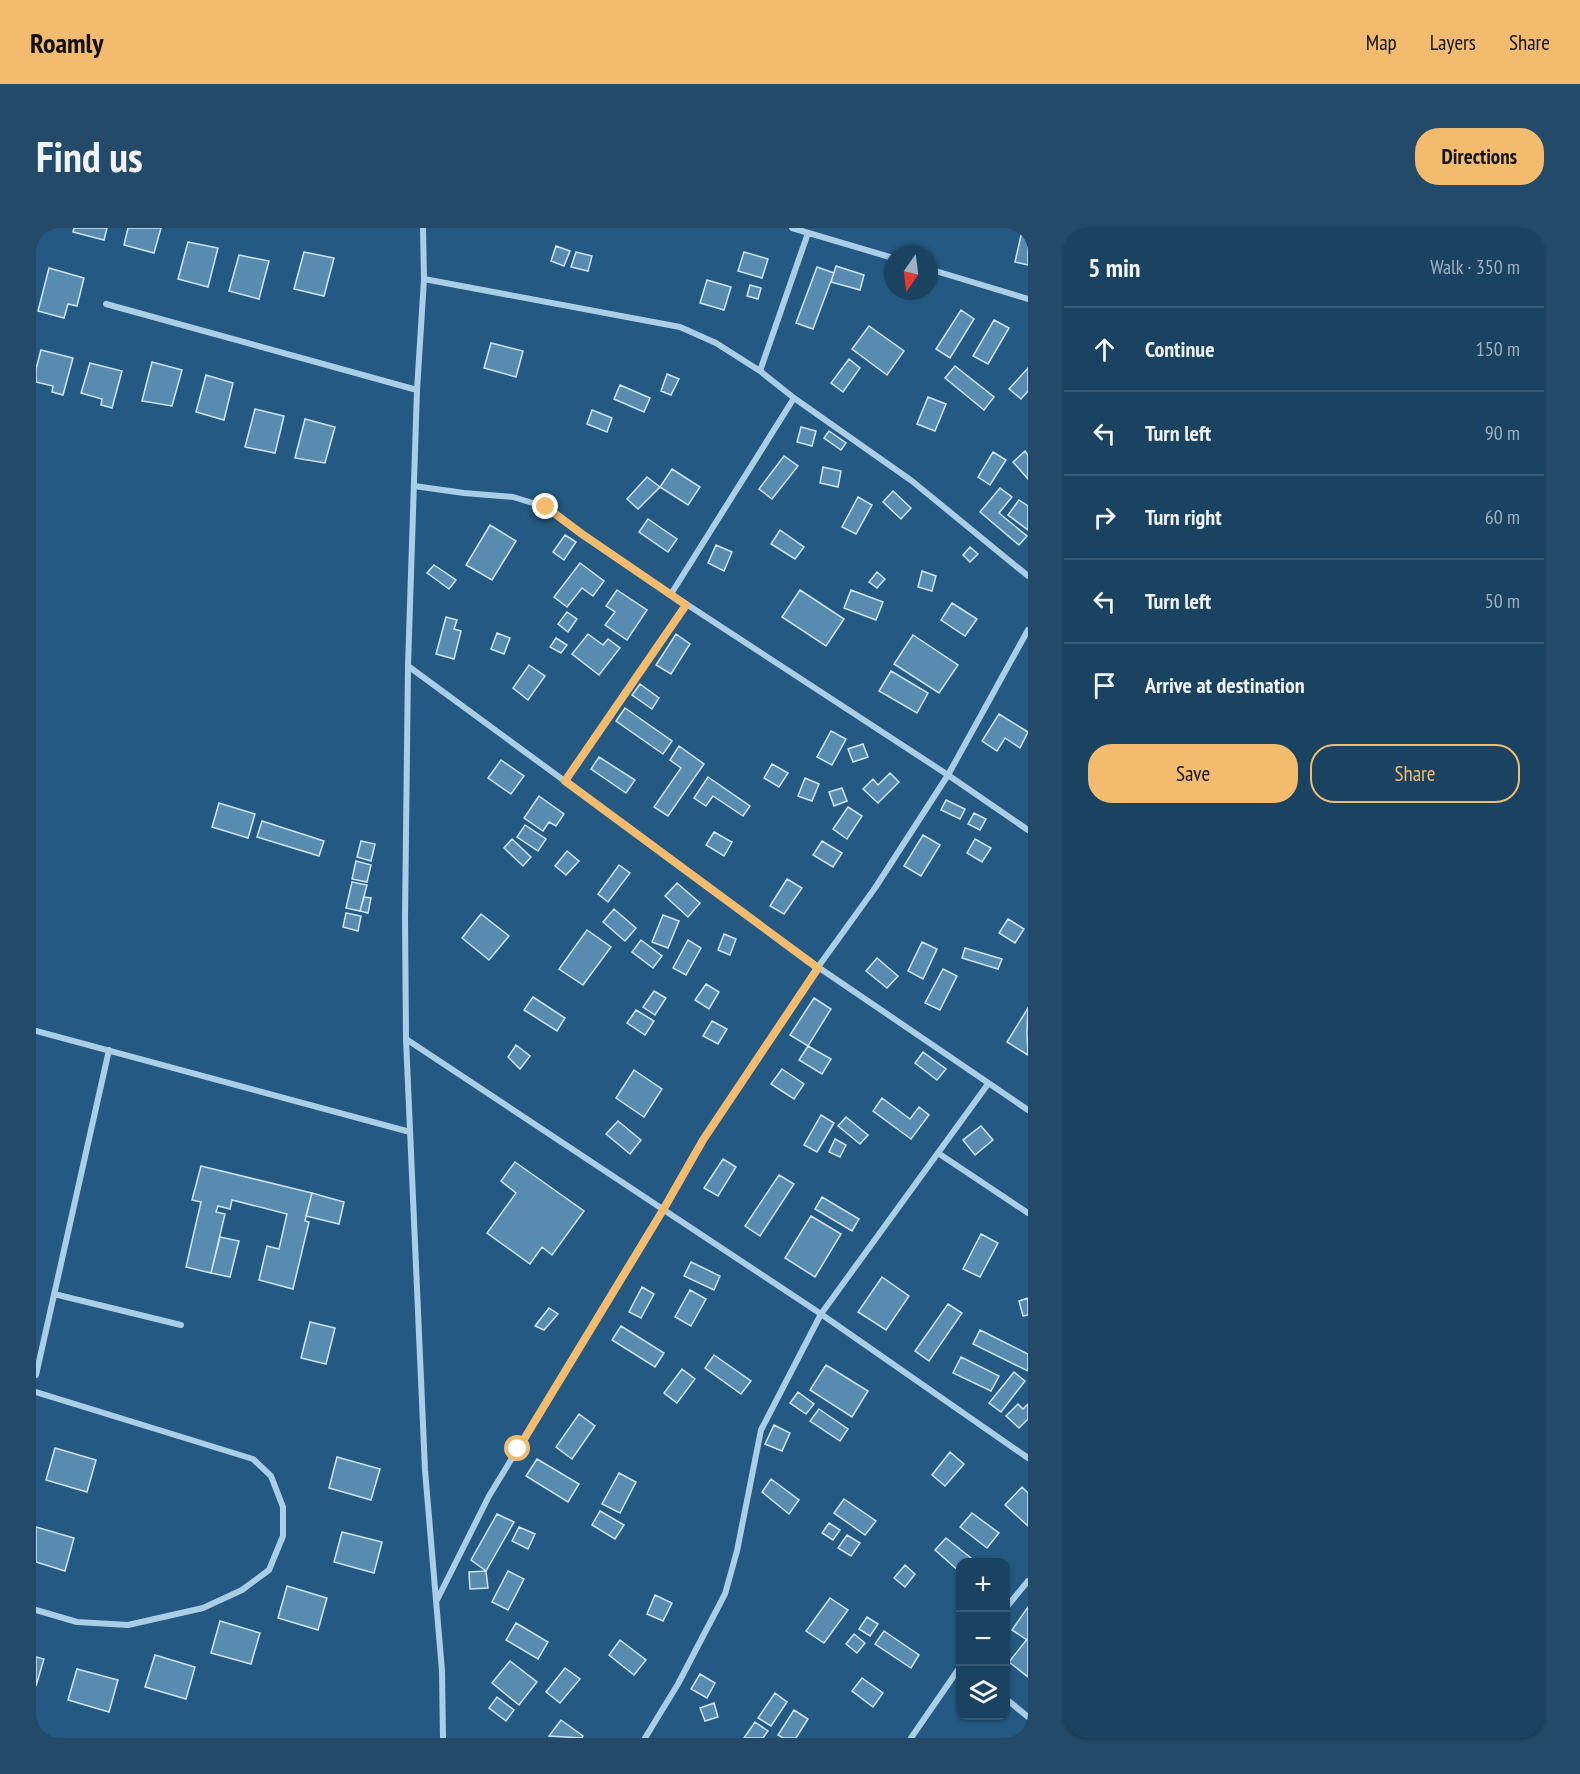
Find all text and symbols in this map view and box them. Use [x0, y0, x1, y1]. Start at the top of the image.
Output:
text: Roamly [30, 24, 104, 61]
text: Map [1366, 29, 1397, 56]
text: Layers [1430, 29, 1476, 56]
text: Share [1509, 29, 1550, 56]
button: Directions [1415, 128, 1544, 185]
text: Find us [36, 129, 143, 184]
north arrow [884, 246, 938, 300]
text: 5 min [1088, 251, 1141, 284]
text: Walk · 350 m [1430, 254, 1520, 280]
icon: ahead [1088, 333, 1121, 366]
text: Continue [1145, 335, 1215, 363]
text: 150 m [1476, 336, 1520, 362]
icon: left [1088, 417, 1121, 450]
text: Turn left [1145, 419, 1211, 447]
text: 90 m [1485, 420, 1520, 446]
route end [532, 493, 558, 519]
icon: right [1088, 501, 1121, 534]
text: Turn right [1145, 503, 1222, 531]
text: 60 m [1485, 504, 1520, 530]
icon: left [1088, 585, 1121, 618]
text: Turn left [1145, 587, 1211, 615]
text: 50 m [1485, 588, 1520, 614]
icon: arrive [1088, 669, 1121, 702]
text: Arrive at destination [1145, 671, 1305, 699]
button: Save [1088, 744, 1298, 803]
button: Share [1310, 744, 1520, 803]
route start [504, 1435, 530, 1461]
map controls [956, 1558, 1010, 1720]
button: + [956, 1558, 1010, 1612]
button: − [956, 1612, 1010, 1666]
button: layers [956, 1666, 1010, 1720]

